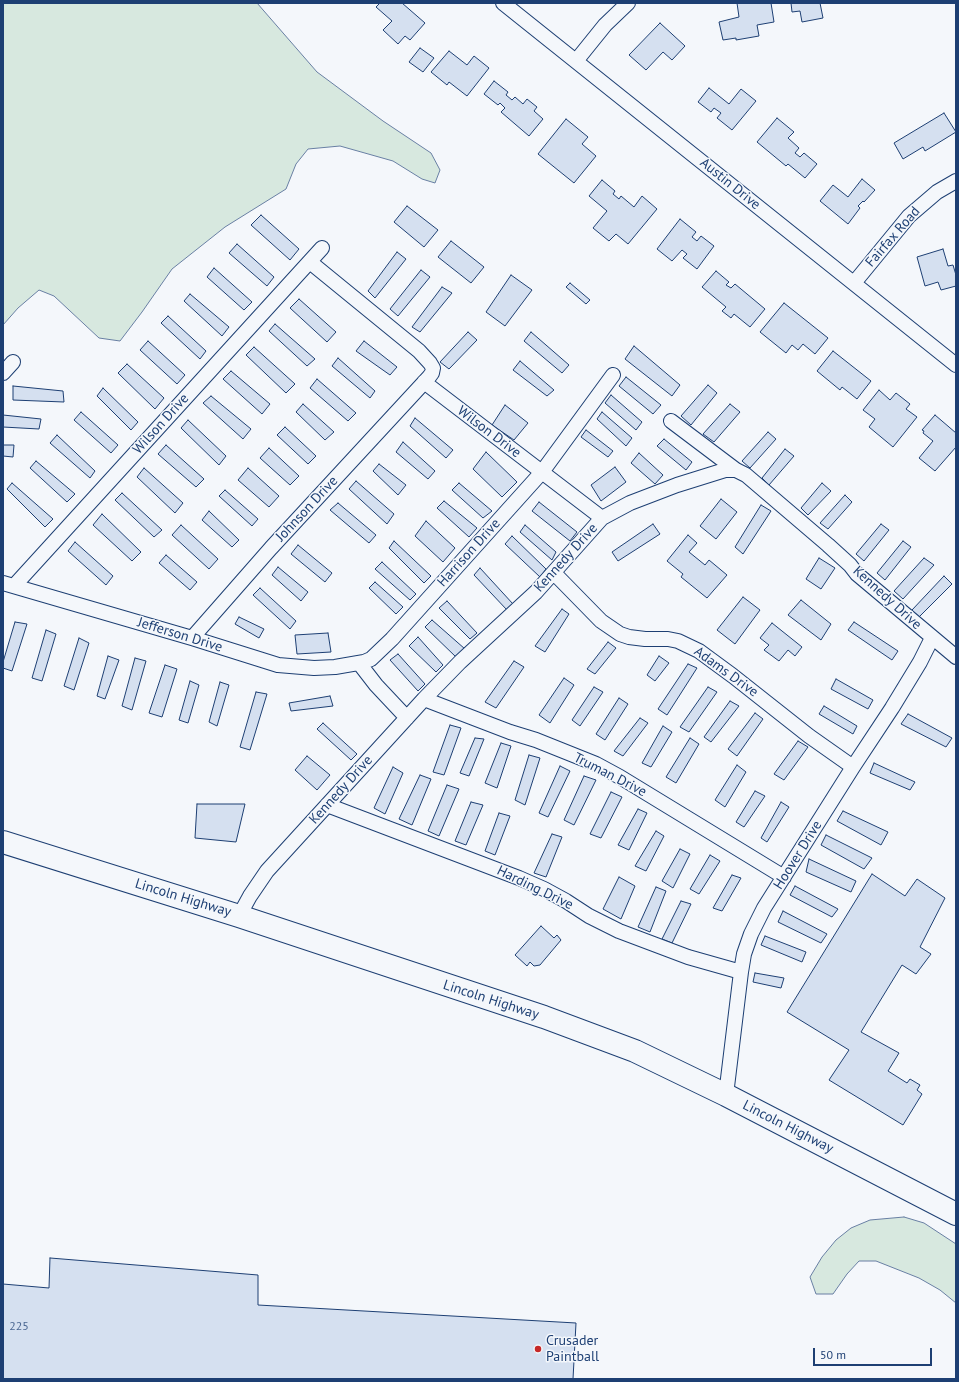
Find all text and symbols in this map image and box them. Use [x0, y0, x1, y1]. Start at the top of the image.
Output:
street label: Austin Drive [696, 155, 764, 213]
street label: Fairfax Road [862, 203, 924, 271]
street label: Wilson Drive [129, 390, 193, 458]
street label: Wilson Drive [454, 403, 524, 461]
street label: Johnson Drive [273, 473, 341, 545]
street label: Harrison Drive [434, 516, 504, 590]
street label: Kennedy Drive [531, 520, 601, 596]
street label: Kennedy Drive [849, 563, 925, 633]
street label: Jefferson Drive [135, 614, 225, 656]
street label: Adams Drive [691, 643, 761, 701]
street label: Truman Drive [571, 749, 649, 801]
street label: Kennedy Drive [306, 752, 376, 828]
street label: Hoover Drive [770, 818, 826, 892]
street label: Harding Drive [494, 862, 576, 914]
street label: Lincoln Highway [133, 875, 233, 921]
street label: Lincoln Highway [441, 977, 541, 1023]
street label: Lincoln Highway [740, 1097, 836, 1157]
house number: 225 [9, 1320, 29, 1334]
place label: Crusader Paintball [546, 1333, 599, 1366]
scale bar [815, 1340, 934, 1366]
marker: Crusader Paintball [533, 1344, 543, 1354]
text: 50 m [820, 1347, 846, 1362]

